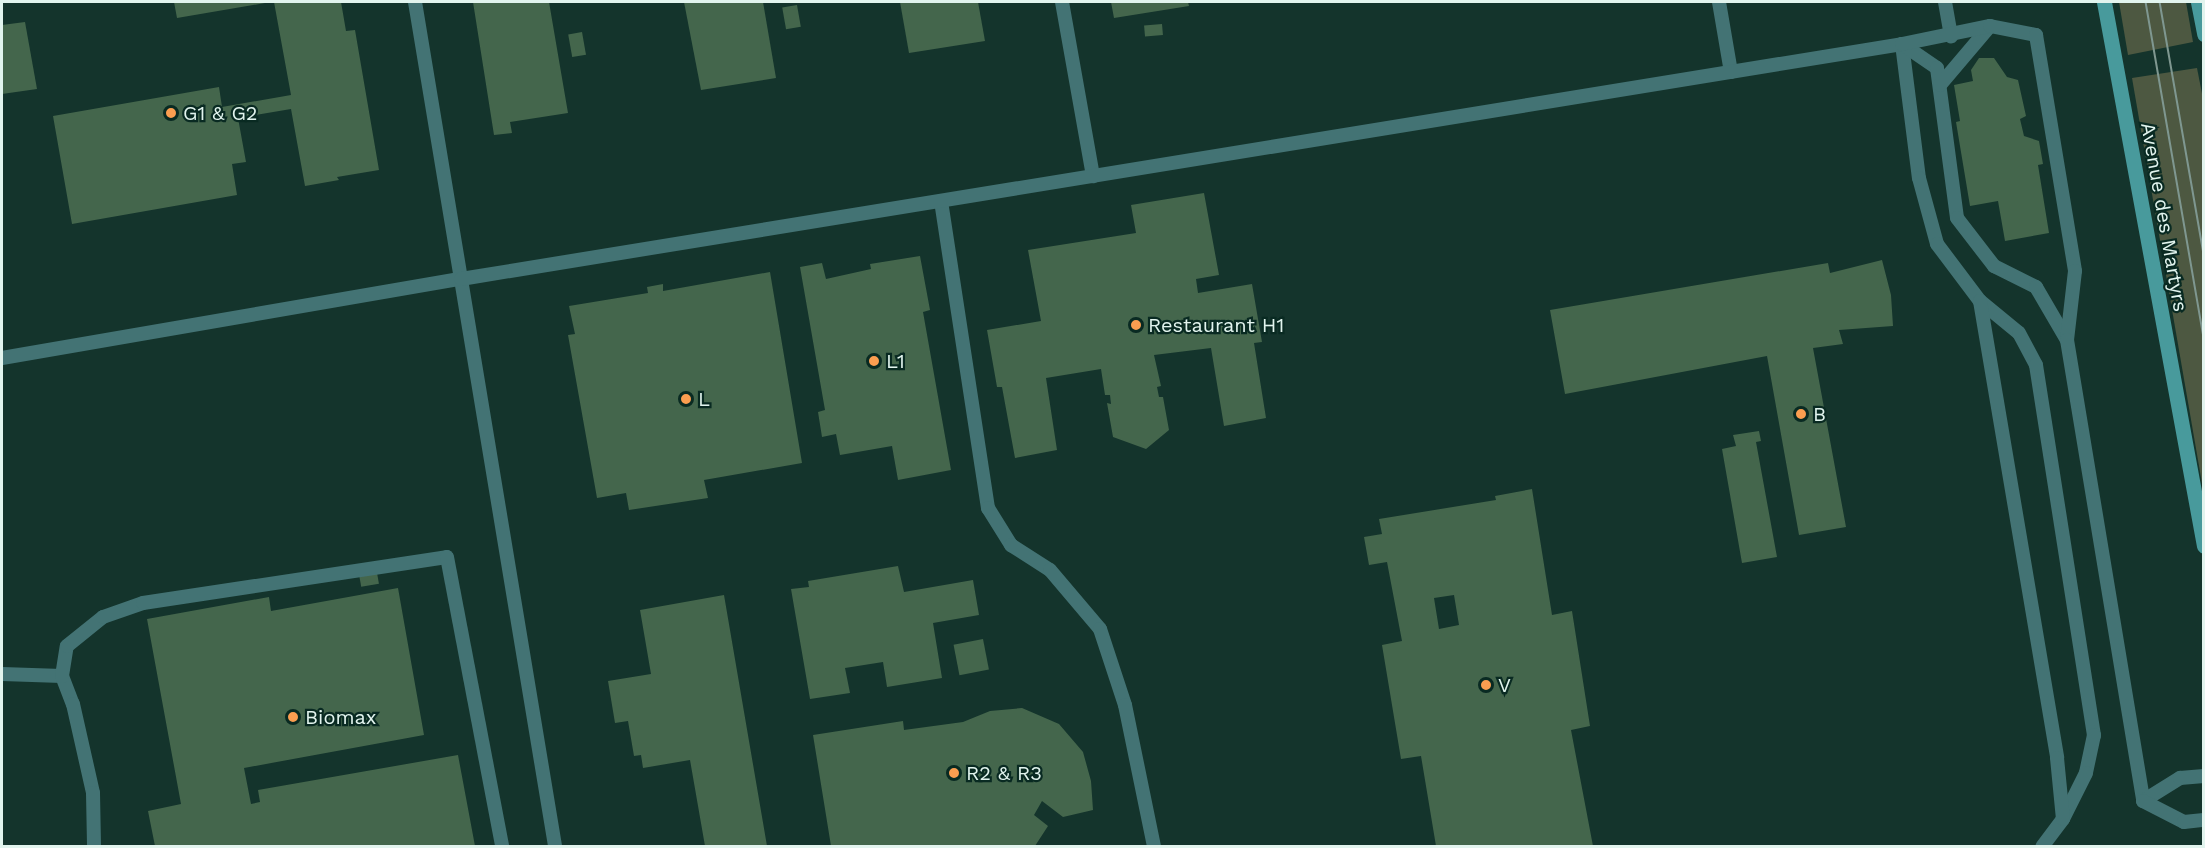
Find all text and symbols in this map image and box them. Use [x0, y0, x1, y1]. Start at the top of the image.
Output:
place label: G1 & G2 [183, 101, 258, 125]
marker: G1 & G2 [164, 106, 178, 120]
street label: Avenue des Martyrs [2136, 120, 2192, 314]
place label: Restaurant H1 [1148, 313, 1284, 337]
marker: Restaurant H1 [1129, 318, 1143, 332]
place label: L1 [886, 349, 905, 373]
marker: L1 [867, 354, 881, 368]
place label: L [698, 387, 710, 411]
marker: L [679, 392, 693, 406]
place label: B [1813, 402, 1826, 426]
marker: B [1794, 407, 1808, 421]
place label: V [1498, 673, 1511, 697]
marker: V [1479, 678, 1493, 692]
place label: Biomax [305, 705, 376, 729]
marker: Biomax [286, 710, 300, 724]
place label: R2 & R3 [966, 761, 1042, 785]
marker: R2 & R3 [947, 766, 961, 780]

